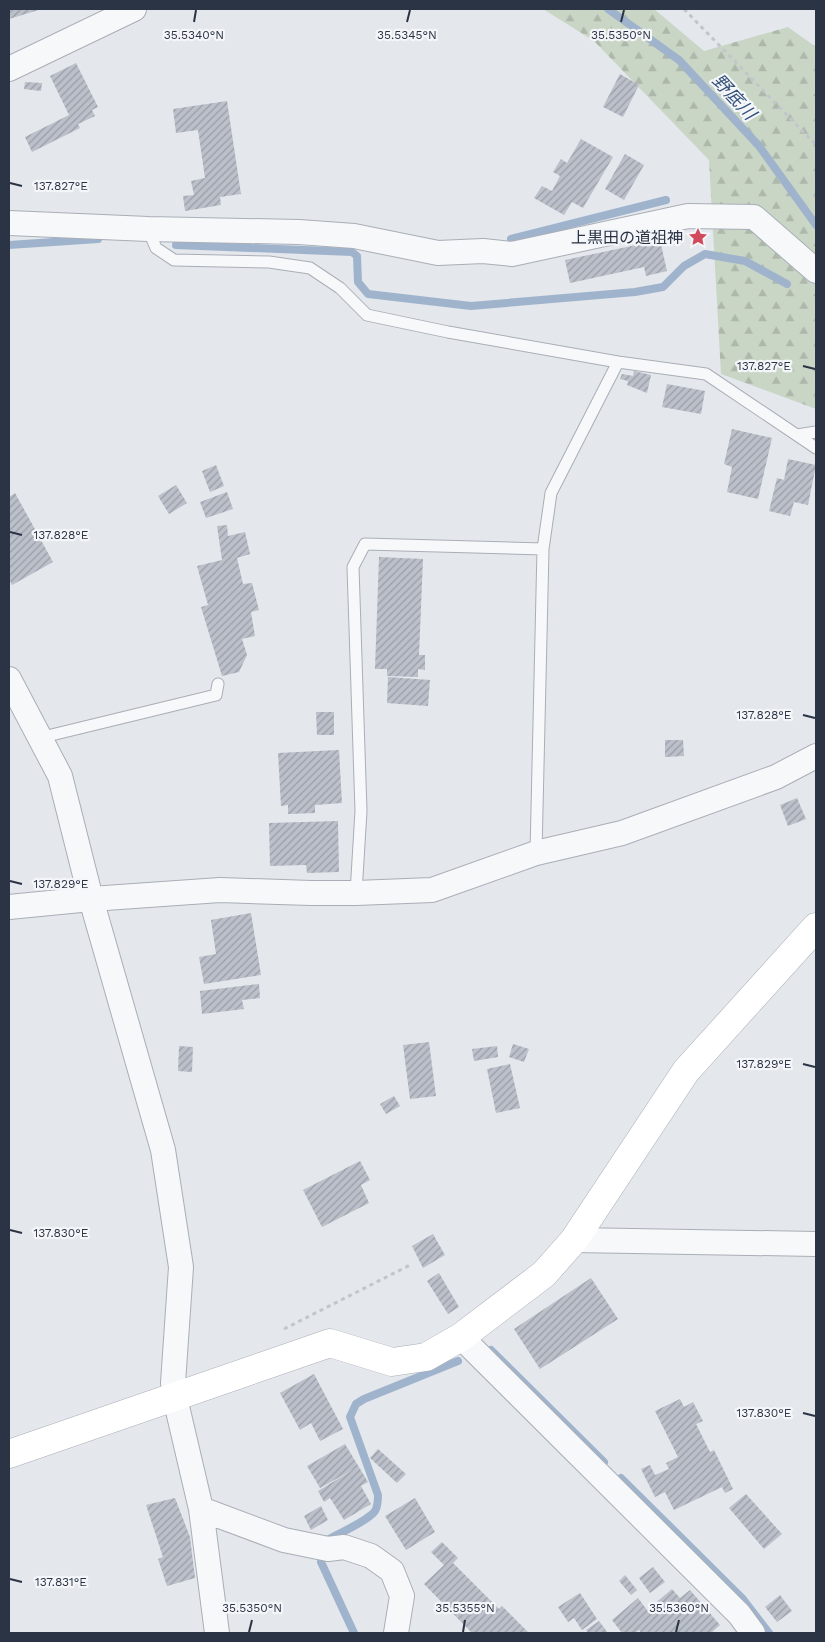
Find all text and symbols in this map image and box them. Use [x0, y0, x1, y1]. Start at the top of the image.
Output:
text: 35.5340°N [164, 28, 224, 42]
text: 35.5345°N [377, 28, 437, 42]
text: 35.5350°N [591, 28, 651, 42]
water label: 野底川 [708, 70, 762, 125]
text: 137.827°E [34, 179, 88, 193]
place icon: 上黒田の道祖神 [687, 226, 709, 248]
place label: 上黒田の道祖神 [571, 228, 683, 247]
text: 137.827°E [737, 359, 791, 373]
text: 137.828°E [34, 528, 89, 542]
text: 137.828°E [737, 708, 792, 722]
text: 137.829°E [34, 877, 89, 891]
text: 137.829°E [737, 1057, 792, 1071]
text: 137.830°E [34, 1226, 89, 1240]
text: 137.830°E [737, 1406, 792, 1420]
text: 137.831°E [35, 1575, 87, 1589]
text: 35.5350°N [222, 1601, 282, 1615]
text: 35.5355°N [435, 1601, 495, 1615]
text: 35.5360°N [649, 1601, 709, 1615]

